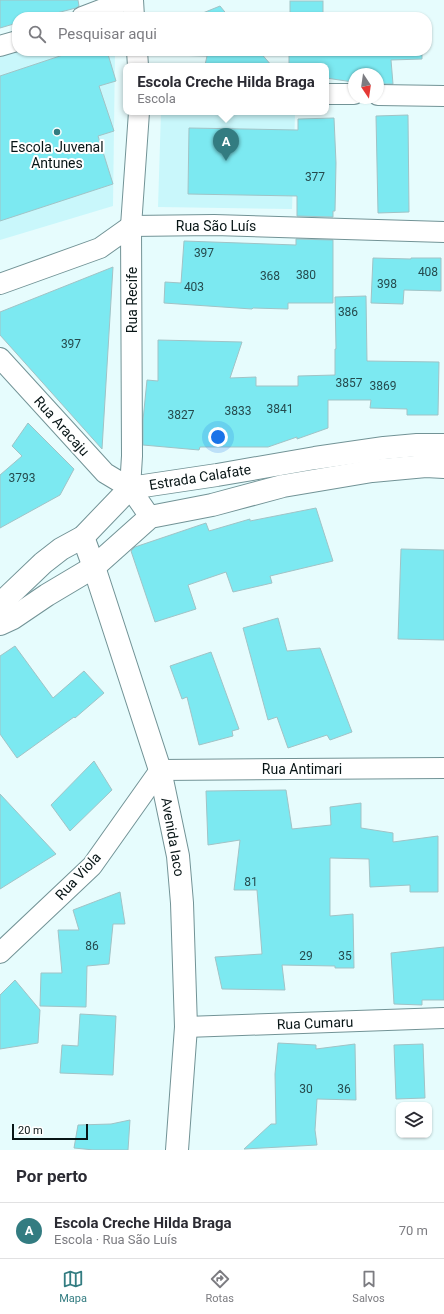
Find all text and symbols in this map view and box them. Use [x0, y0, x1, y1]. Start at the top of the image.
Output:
search box [12, 12, 432, 56]
icon: search [26, 23, 48, 45]
text: Pesquisar aqui [58, 25, 157, 43]
popup [123, 63, 329, 115]
north arrow [348, 68, 384, 104]
text: Escola Creche Hilda Braga [137, 73, 315, 91]
text: Escola [137, 91, 176, 106]
marker: Escola Juvenal Antunes [52, 127, 62, 137]
pin: A [213, 128, 239, 161]
place label: Escola Juvenal Antunes [10, 139, 104, 171]
house number: 377 [305, 170, 325, 184]
street label: Rua São Luís [176, 218, 256, 234]
house number: 397 [194, 246, 214, 260]
house number: 408 [418, 265, 438, 279]
street label: Rua Recife [124, 267, 140, 333]
house number: 380 [296, 268, 316, 282]
house number: 368 [260, 269, 280, 283]
house number: 398 [377, 277, 397, 291]
house number: 403 [184, 280, 204, 294]
house number: 386 [338, 305, 358, 319]
house number: 397 [61, 337, 81, 351]
house number: 3857 [336, 376, 363, 390]
house number: 3869 [370, 379, 396, 393]
street label: Rua Aracaju [31, 393, 93, 459]
house number: 3841 [267, 402, 293, 416]
house number: 3833 [225, 404, 251, 418]
house number: 3827 [168, 408, 195, 422]
your location [208, 427, 228, 447]
street label: Estrada Calafate [148, 461, 252, 493]
house number: 3793 [9, 471, 35, 485]
street label: Rua Antimari [262, 761, 342, 777]
street label: Avenida Iaco [158, 796, 188, 878]
street label: Rua Viola [52, 849, 104, 903]
house number: 81 [244, 875, 258, 889]
house number: 86 [85, 939, 99, 953]
house number: 29 [299, 949, 313, 963]
house number: 35 [338, 949, 352, 963]
street label: Rua Cumaru [276, 1014, 354, 1032]
house number: 30 [299, 1082, 313, 1096]
house number: 36 [337, 1082, 351, 1096]
map controls [396, 1102, 432, 1138]
button: layers [396, 1102, 432, 1138]
scale bar [12, 1122, 88, 1141]
text: 20 m [18, 1124, 43, 1137]
text: Por perto [16, 1166, 87, 1186]
text: Escola Creche Hilda Braga [54, 1214, 232, 1232]
text: A [25, 1223, 33, 1238]
text: 70 m [399, 1223, 428, 1238]
text: Escola · Rua São Luís [54, 1232, 177, 1247]
tab: Mapa [59, 1268, 87, 1305]
tab: Rotas [206, 1268, 234, 1305]
tab: Salvos [352, 1268, 385, 1305]

